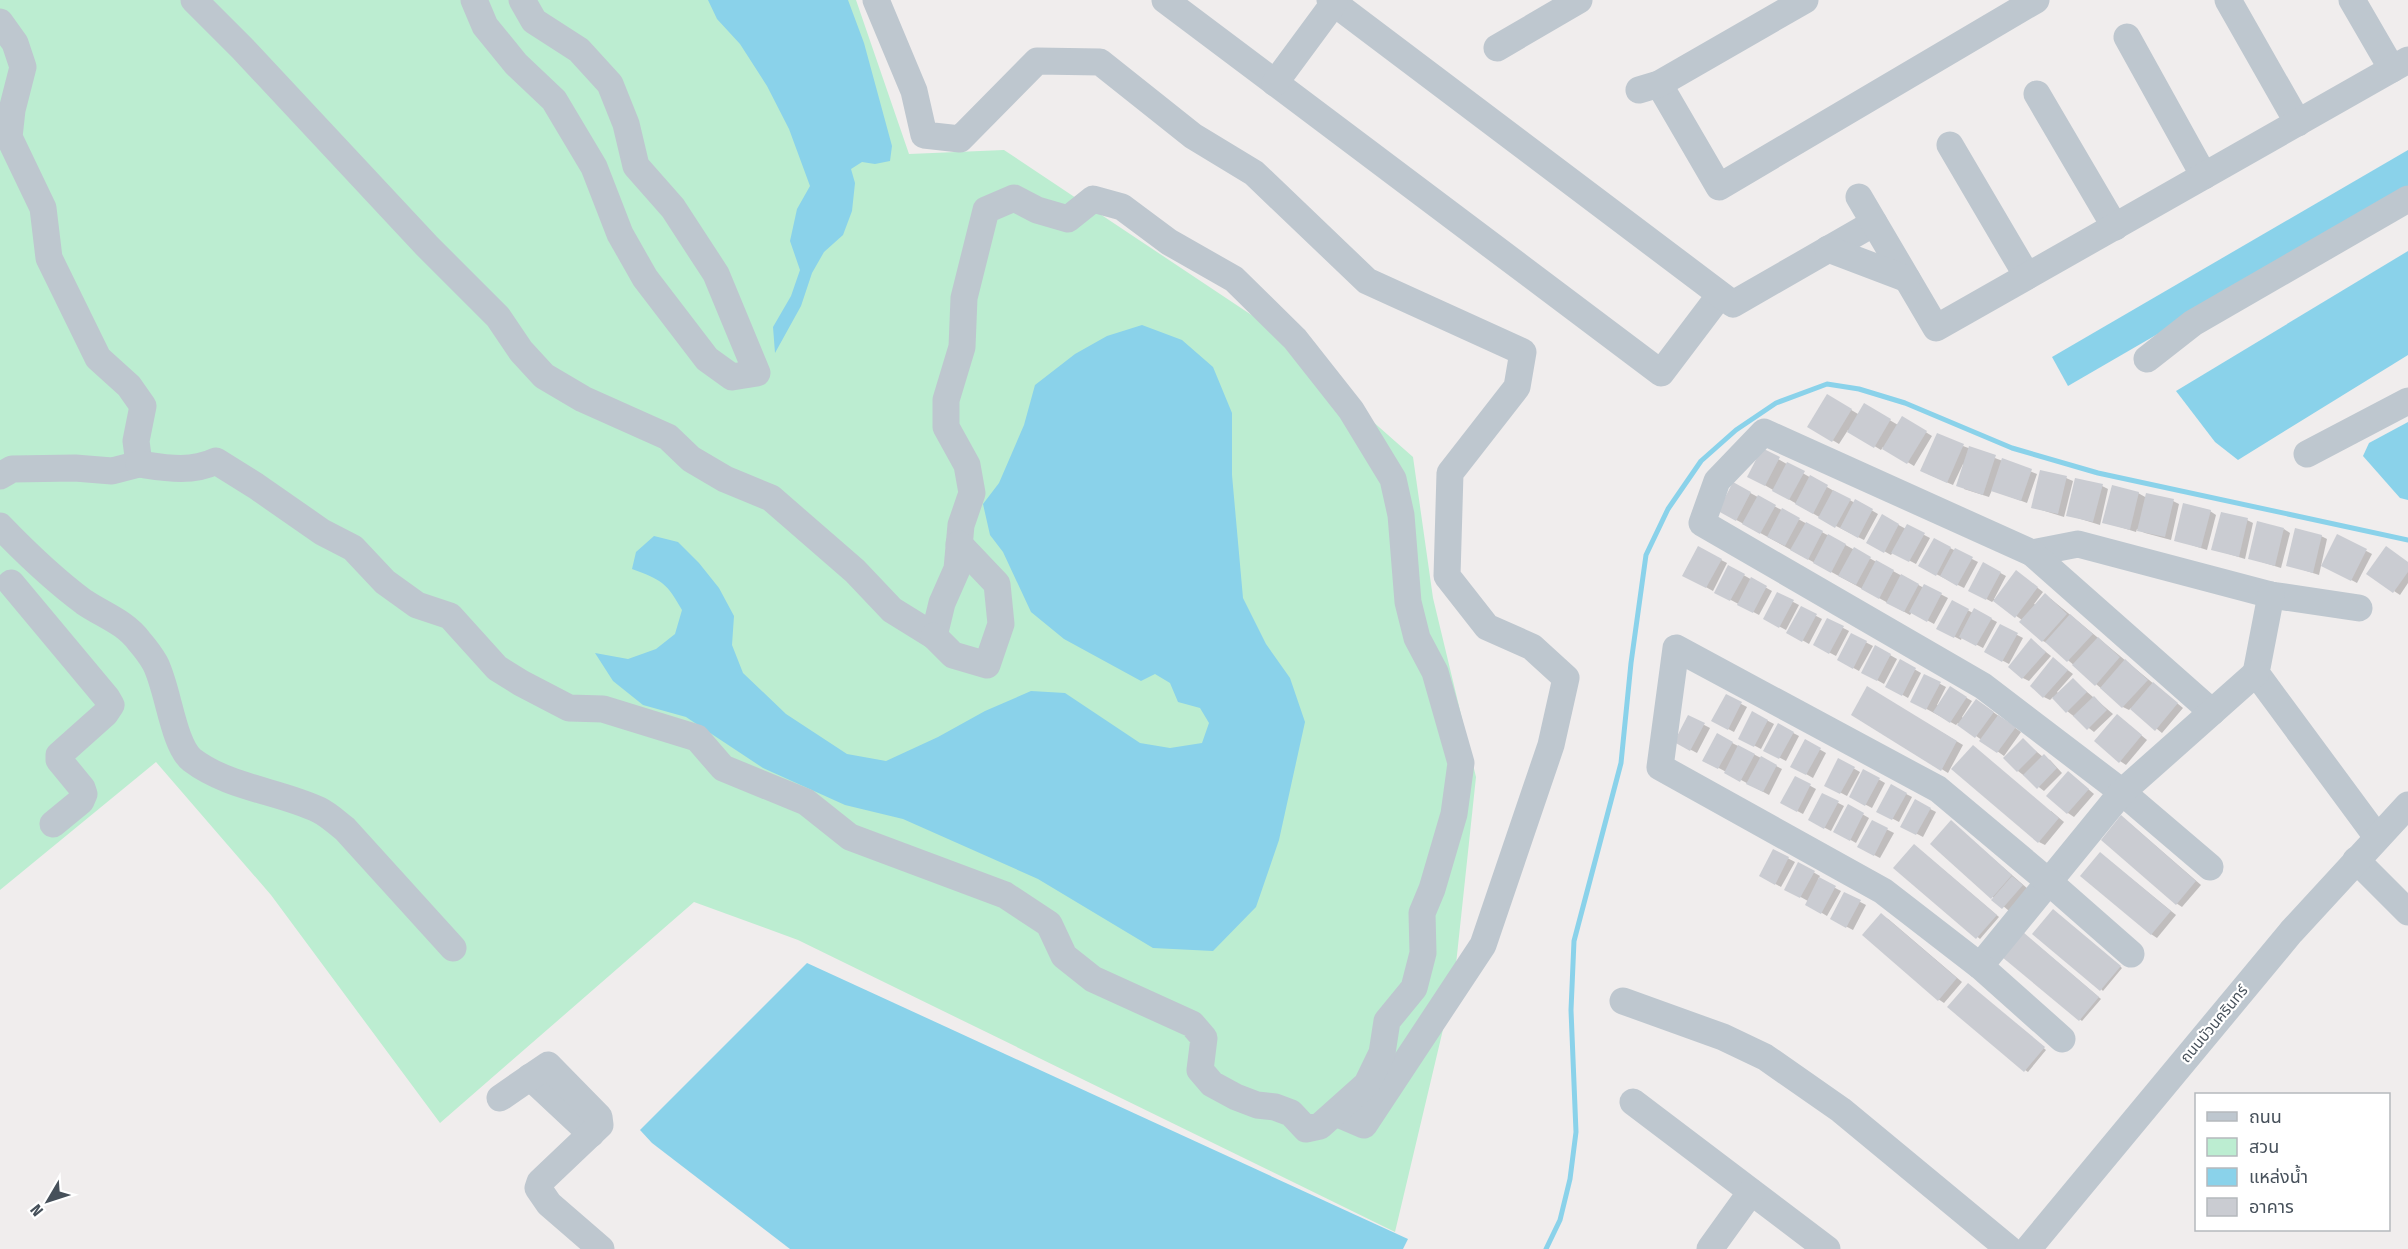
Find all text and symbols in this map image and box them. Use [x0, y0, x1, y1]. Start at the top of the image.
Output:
street label: ถนนบัวนครินทร์ [2176, 981, 2252, 1066]
legend [2195, 1093, 2390, 1231]
text: ถนน [2249, 1106, 2282, 1128]
text: สวน [2249, 1136, 2279, 1158]
text: แหล่งน้ำ [2249, 1164, 2308, 1188]
north arrow [18, 1171, 78, 1231]
text: อาคาร [2249, 1196, 2294, 1218]
text: N [26, 1200, 47, 1220]

